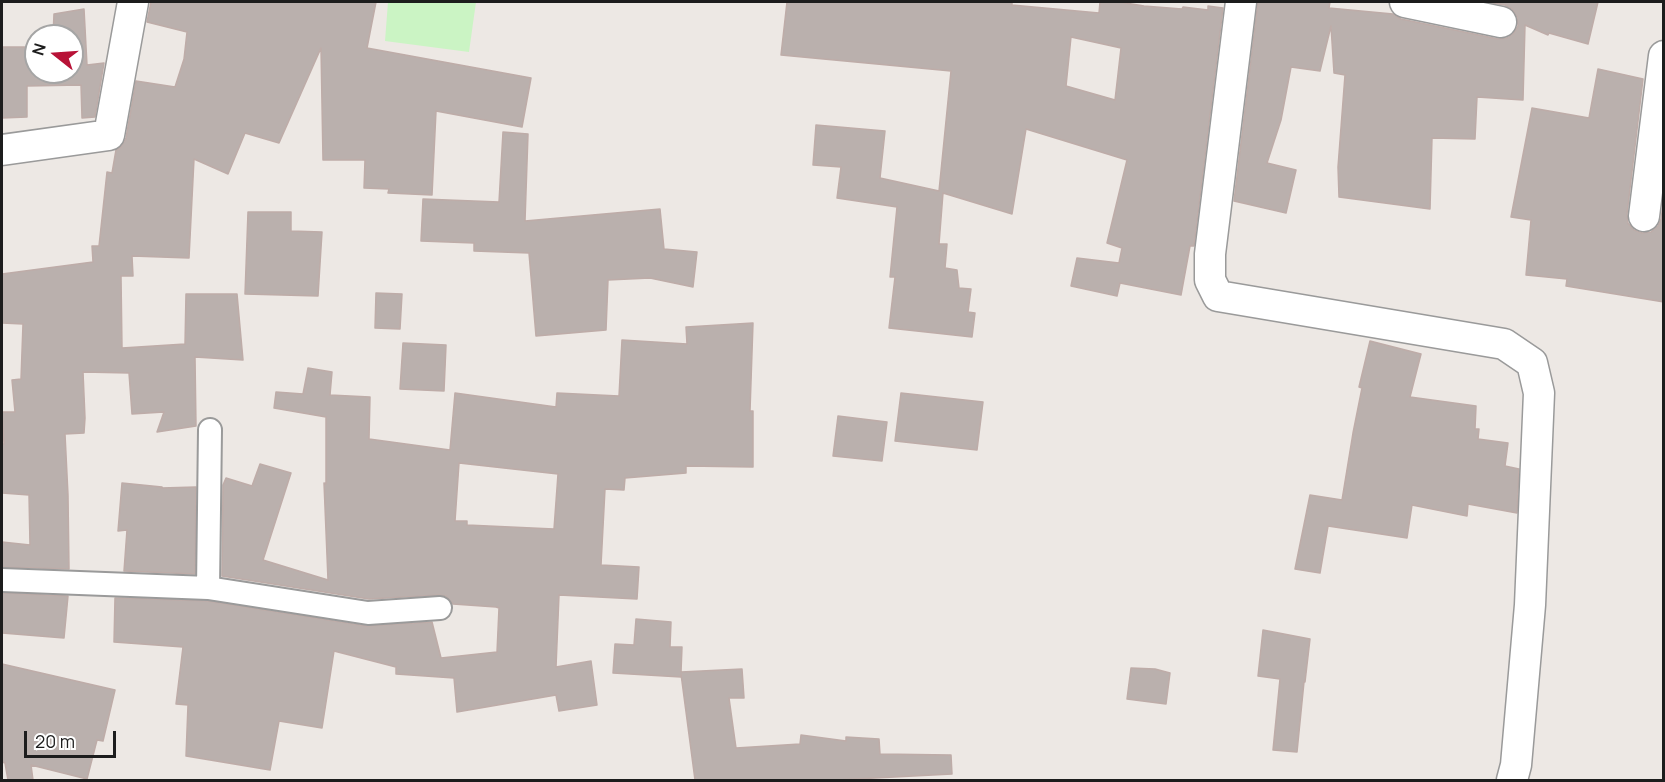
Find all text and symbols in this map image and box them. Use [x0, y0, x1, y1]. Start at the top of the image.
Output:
north arrow [24, 24, 84, 84]
text: N [26, 41, 51, 58]
scale bar [27, 719, 118, 757]
text: 20 m [35, 729, 75, 753]

